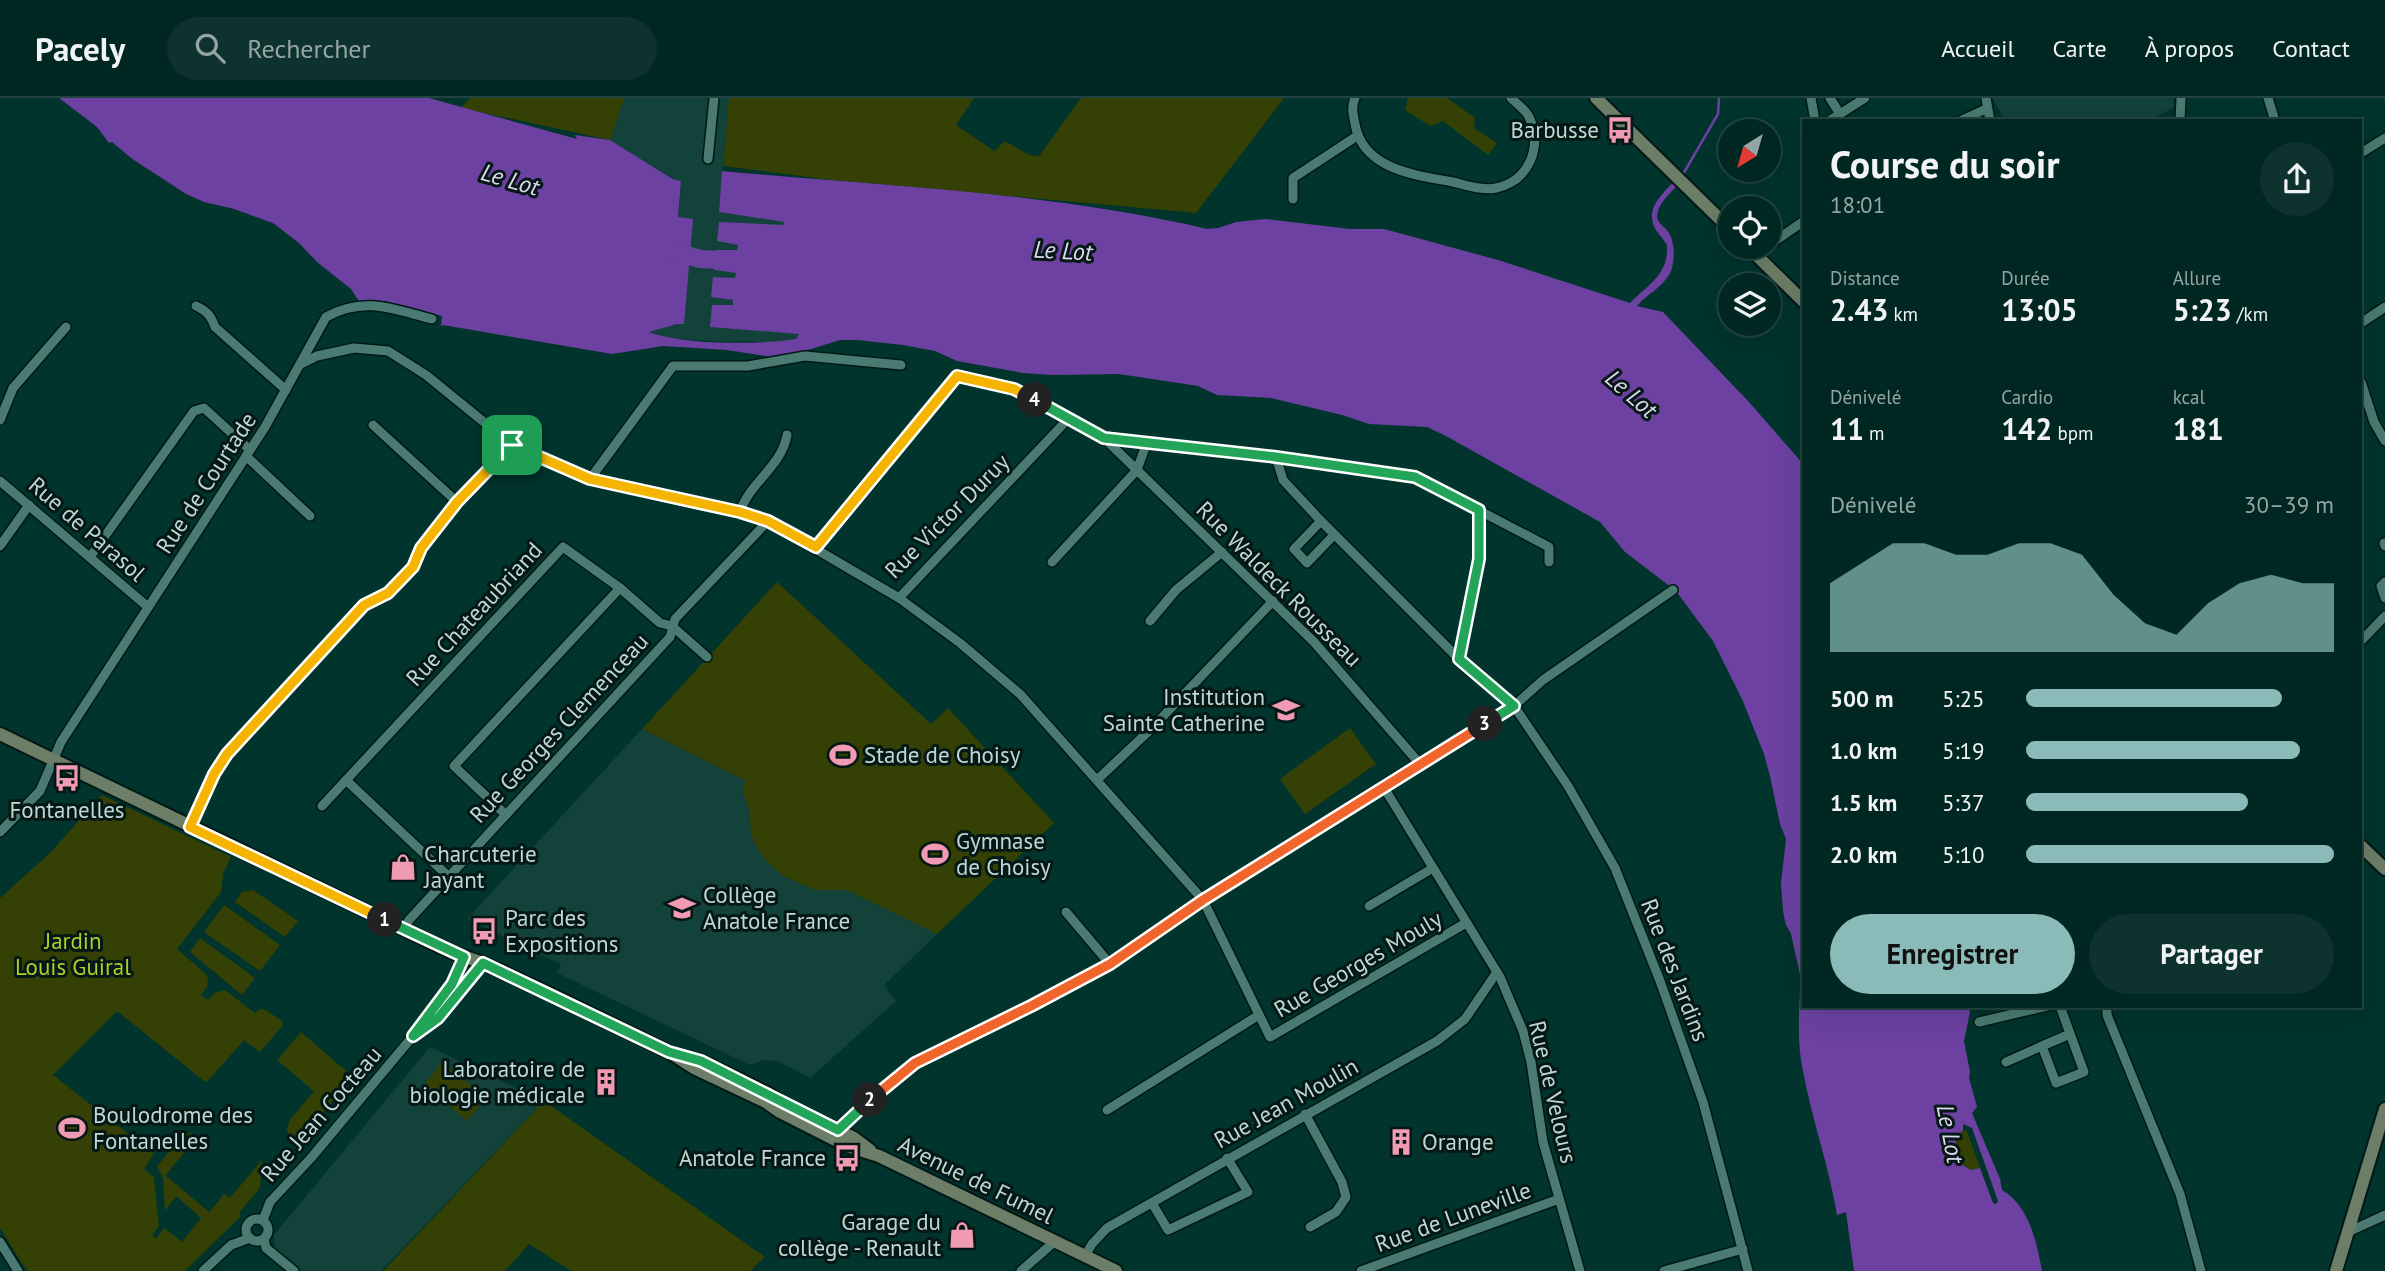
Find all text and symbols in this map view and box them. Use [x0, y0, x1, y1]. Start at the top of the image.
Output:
search box [167, 17, 657, 80]
text: Pacely [35, 27, 125, 70]
icon: search [191, 29, 229, 67]
text: Rechercher [247, 32, 370, 65]
text: Accueil [1941, 33, 2015, 64]
text: Carte [2053, 33, 2107, 64]
text: À propos [2145, 33, 2234, 64]
text: Contact [2272, 33, 2350, 64]
place label: Barbusse [1510, 115, 1599, 144]
bus stop icon: Barbusse [1605, 115, 1635, 145]
north arrow [1718, 119, 1782, 182]
map controls [1718, 119, 1781, 336]
text: Course du soir [1830, 139, 2060, 188]
button: share [2260, 142, 2334, 216]
water label: Le Lot [478, 156, 544, 203]
text: 18:01 [1830, 190, 1885, 219]
button: locate [1718, 196, 1781, 259]
water label: Le Lot [1033, 233, 1095, 268]
text: Distance [1830, 266, 1900, 290]
text: Durée [2001, 266, 2050, 290]
text: Allure [2173, 266, 2221, 290]
button: layers [1718, 273, 1781, 336]
text: 2.43 [1830, 290, 1888, 329]
text: 13:05 [2001, 290, 2077, 329]
text: 5:23 [2173, 290, 2232, 329]
text: km [1888, 302, 1918, 326]
text: /km [2232, 302, 2268, 326]
water label: Le Lot [1599, 363, 1665, 426]
pin: 4 [1018, 382, 1052, 418]
text: Dénivelé [1830, 385, 1901, 409]
text: Cardio [2001, 385, 2053, 409]
text: kcal [2173, 385, 2205, 409]
text: 4 [1029, 387, 1040, 411]
street label: Rue de Courtade [149, 407, 262, 559]
text: 11 [1830, 409, 1864, 448]
text: 142 [2001, 409, 2052, 448]
text: 181 [2173, 409, 2224, 448]
pin [482, 415, 542, 475]
text: m [1864, 421, 1885, 445]
text: bpm [2052, 421, 2093, 445]
icon: arrive [493, 426, 531, 464]
street label: Rue Victor Duruy [878, 447, 1015, 584]
street label: Rue de Parasol [23, 470, 152, 587]
text: Dénivelé [1830, 490, 1916, 519]
text: 30–39 m [2244, 490, 2334, 519]
street label: Rue Waldeck Rousseau [1191, 495, 1368, 672]
street label: Rue Chateaubriand [399, 536, 548, 692]
street label: Rue Georges Clemenceau [463, 627, 654, 829]
place label: Institution Sainte Catherine [1103, 682, 1265, 737]
text: 500 m [1830, 684, 1893, 713]
text: 5:25 [1942, 684, 1985, 713]
school or university icon: Institution Sainte Catherine [1271, 695, 1301, 725]
pin: 3 [1468, 706, 1502, 742]
text: 3 [1479, 711, 1490, 735]
text: 1.0 km [1830, 736, 1897, 765]
text: 5:19 [1942, 736, 1985, 765]
sports icon: Stade de Choisy [828, 740, 858, 770]
place label: Stade de Choisy [864, 740, 1021, 769]
bus stop icon: Fontanelles [52, 763, 82, 793]
text: 1.5 km [1830, 788, 1897, 817]
text: 5:37 [1942, 788, 1985, 817]
place label: Fontanelles [9, 795, 125, 824]
place label: Gymnase de Choisy [956, 826, 1051, 881]
place label: Charcuterie Jayant [423, 839, 537, 894]
sports icon: Gymnase de Choisy [920, 839, 950, 869]
text: 2.0 km [1830, 840, 1897, 869]
text: 5:10 [1942, 840, 1985, 869]
shop icon: Charcuterie Jayant [388, 852, 418, 882]
place label: Collège Anatole France [703, 880, 850, 935]
school or university icon: Collège Anatole France [667, 893, 697, 923]
street label: Rue des Jardins [1635, 894, 1716, 1045]
pin: 1 [368, 902, 402, 938]
place label: Parc des Expositions [505, 903, 618, 958]
street label: Rue Georges Mouly [1268, 903, 1447, 1024]
text: 1 [379, 907, 390, 931]
button: Enregistrer [1830, 914, 2075, 994]
button: Partager [2089, 914, 2334, 994]
bus stop icon: Parc des Expositions [469, 916, 499, 946]
park label: Jardin Louis Guiral [15, 926, 131, 981]
street label: Rue de Velours [1523, 1018, 1584, 1166]
street label: Rue Jean Cocteau [254, 1040, 387, 1187]
street label: Rue Jean Moulin [1209, 1051, 1363, 1154]
place label: Laboratoire de biologie médicale [410, 1054, 585, 1109]
building icon: Laboratoire de biologie médicale [591, 1067, 621, 1097]
pin: 2 [852, 1082, 888, 1118]
text: 2 [864, 1087, 875, 1111]
place label: Boulodrome des Fontanelles [93, 1100, 253, 1155]
water label: Le Lot [1930, 1102, 1972, 1167]
sports icon: Boulodrome des Fontanelles [57, 1113, 87, 1143]
building icon: Orange [1386, 1127, 1416, 1157]
place label: Orange [1422, 1127, 1494, 1156]
street label: Avenue de Fumel [894, 1129, 1059, 1230]
place label: Anatole France [679, 1143, 826, 1172]
bus stop icon: Anatole France [832, 1143, 862, 1173]
street label: Rue de Luneville [1371, 1175, 1535, 1258]
place label: Garage du collège - Renault [778, 1207, 941, 1262]
shop icon: Garage du collège - Renault [947, 1220, 977, 1250]

